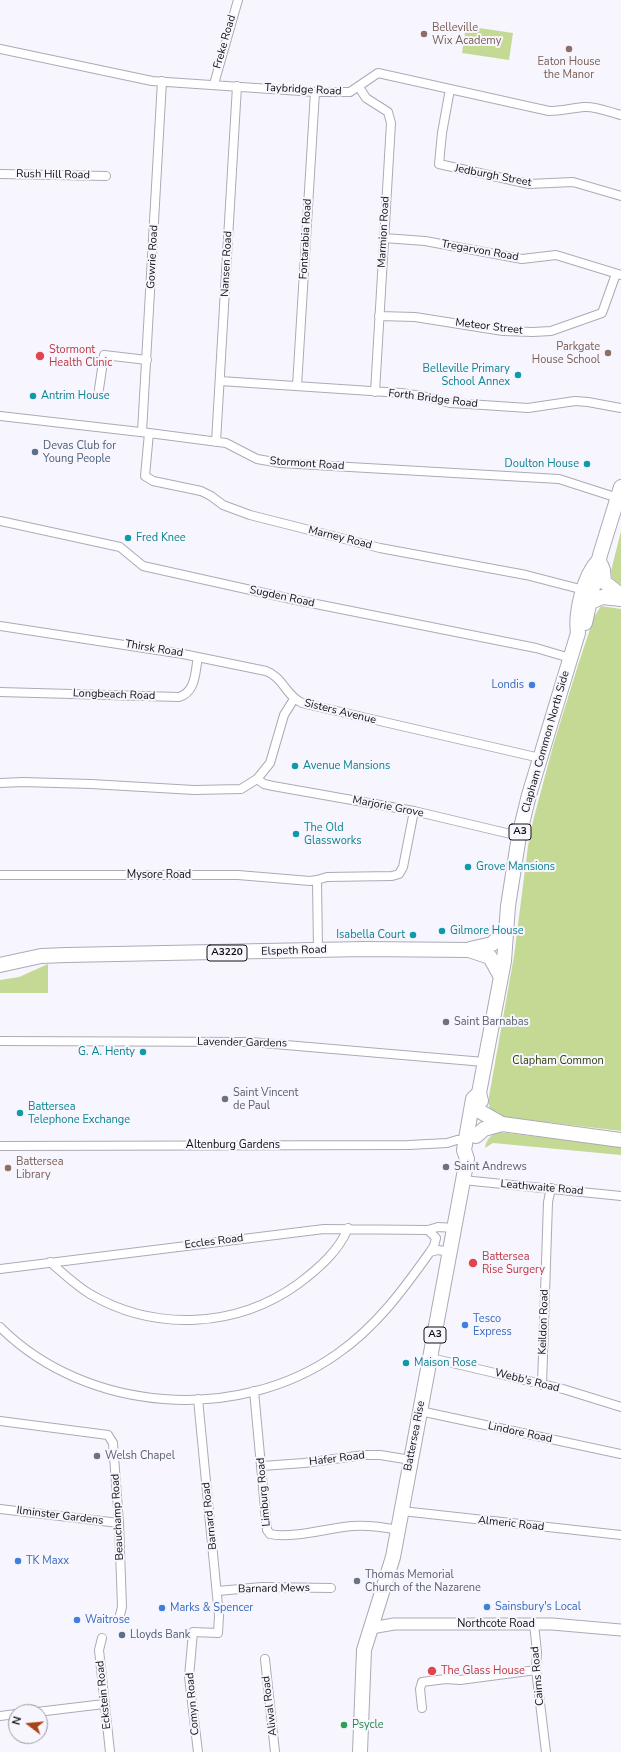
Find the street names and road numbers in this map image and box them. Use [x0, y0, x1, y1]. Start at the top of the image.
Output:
street label: Freke Road [211, 14, 239, 70]
street label: Taybridge Road [264, 81, 342, 99]
street label: Jedburgh Street [454, 162, 532, 190]
street label: Rush Hill Road [16, 168, 90, 182]
street label: Marmion Road [376, 196, 392, 268]
street label: Fontarabia Road [297, 198, 315, 280]
street label: Gowrie Road [145, 225, 161, 289]
street label: Nansen Road [219, 231, 235, 297]
street label: Tregarvon Road [440, 238, 520, 264]
street label: Meteor Street [455, 316, 523, 338]
street label: Forth Bridge Road [387, 387, 479, 411]
street label: Stormont Road [269, 455, 345, 473]
street label: Marney Road [307, 524, 373, 552]
street label: Sugden Road [248, 584, 316, 610]
street label: Thirsk Road [124, 638, 184, 660]
street label: Clapham Common North Side [519, 669, 573, 815]
street label: Longbeach Road [73, 687, 155, 703]
street label: Sisters Avenue [303, 697, 377, 727]
street label: Marjorie Grove [351, 794, 425, 820]
road number: A3 [509, 824, 531, 840]
street label: Mysore Road [127, 868, 191, 882]
street label: Elspeth Road [261, 943, 327, 959]
road number: A3220 [207, 945, 247, 961]
street label: Lavender Gardens [197, 1036, 287, 1050]
street label: Altenburg Gardens [186, 1138, 280, 1152]
street label: Leathwaite Road [500, 1178, 584, 1198]
street label: Eccles Road [184, 1232, 244, 1252]
street label: Keildon Road [536, 1289, 552, 1355]
road number: A3 [424, 1327, 446, 1343]
street label: Webb's Road [493, 1367, 561, 1395]
street label: Battersea Rise [402, 1400, 428, 1472]
street label: Lindore Road [487, 1420, 553, 1446]
street label: Hafer Road [308, 1449, 366, 1469]
street label: Limburg Road [254, 1457, 274, 1527]
street label: Beauchamp Road [109, 1473, 127, 1561]
street label: Barnard Road [200, 1482, 220, 1550]
street label: Ilminster Gardens [16, 1504, 104, 1528]
street label: Almeric Road [477, 1514, 545, 1534]
street label: Barnard Mews [238, 1582, 310, 1596]
street label: Northcote Road [457, 1617, 535, 1631]
street label: Cairns Road [529, 1646, 547, 1706]
street label: Eckstein Road [94, 1660, 114, 1730]
street label: Comyn Road [184, 1672, 202, 1736]
street label: Aliwal Road [260, 1675, 280, 1737]

